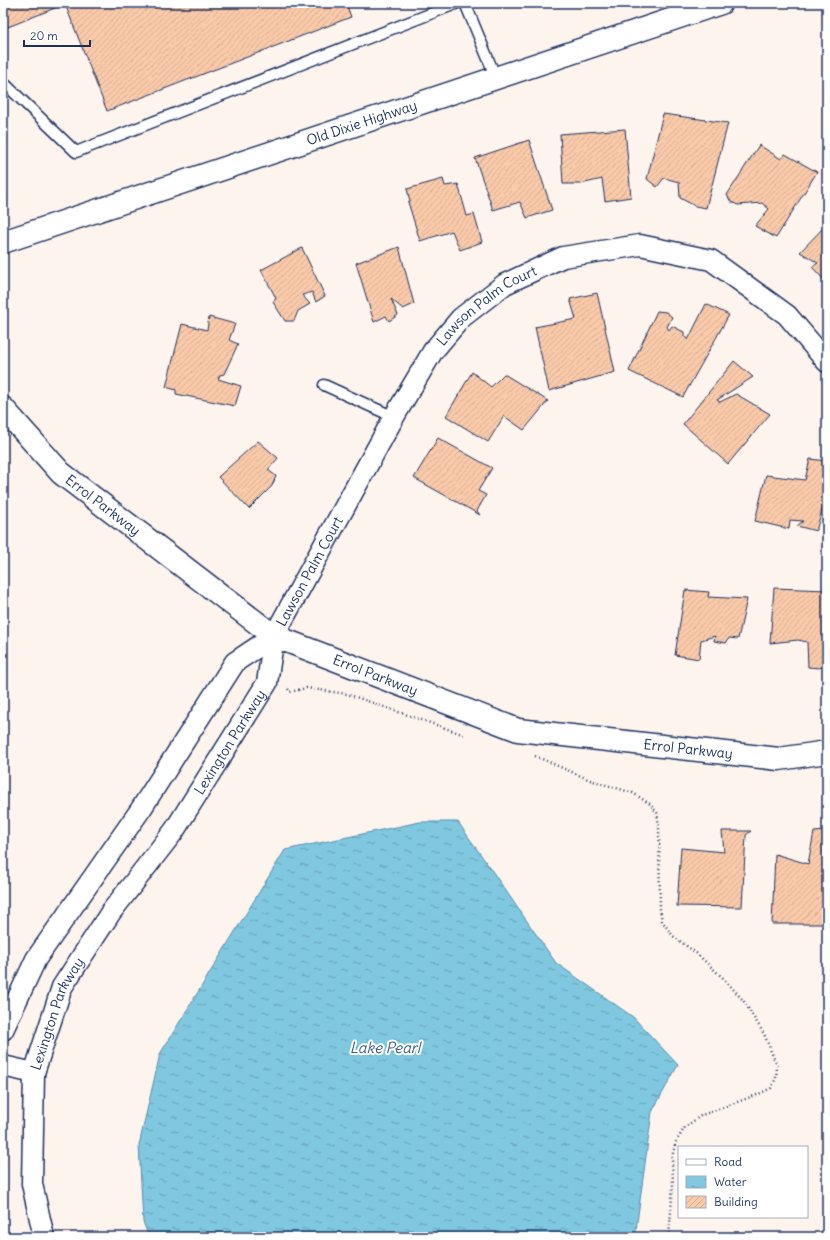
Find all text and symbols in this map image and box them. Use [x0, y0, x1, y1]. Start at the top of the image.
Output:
scale bar [24, 22, 90, 48]
text: 20 m [30, 28, 58, 43]
street label: Old Dixie Highway [304, 96, 419, 149]
street label: Lawson Palm Court [433, 261, 540, 349]
street label: Errol Parkway [62, 471, 144, 540]
street label: Lawson Palm Court [272, 513, 347, 629]
street label: Errol Parkway [330, 651, 420, 700]
street label: Lexington Parkway [190, 686, 270, 798]
street label: Errol Parkway [643, 735, 734, 763]
street label: Lexington Parkway [26, 954, 88, 1073]
water label: Lake Pearl [350, 1038, 423, 1057]
legend [678, 1146, 808, 1218]
text: Road [714, 1154, 742, 1169]
text: Water [714, 1174, 747, 1189]
text: Building [714, 1194, 758, 1209]

